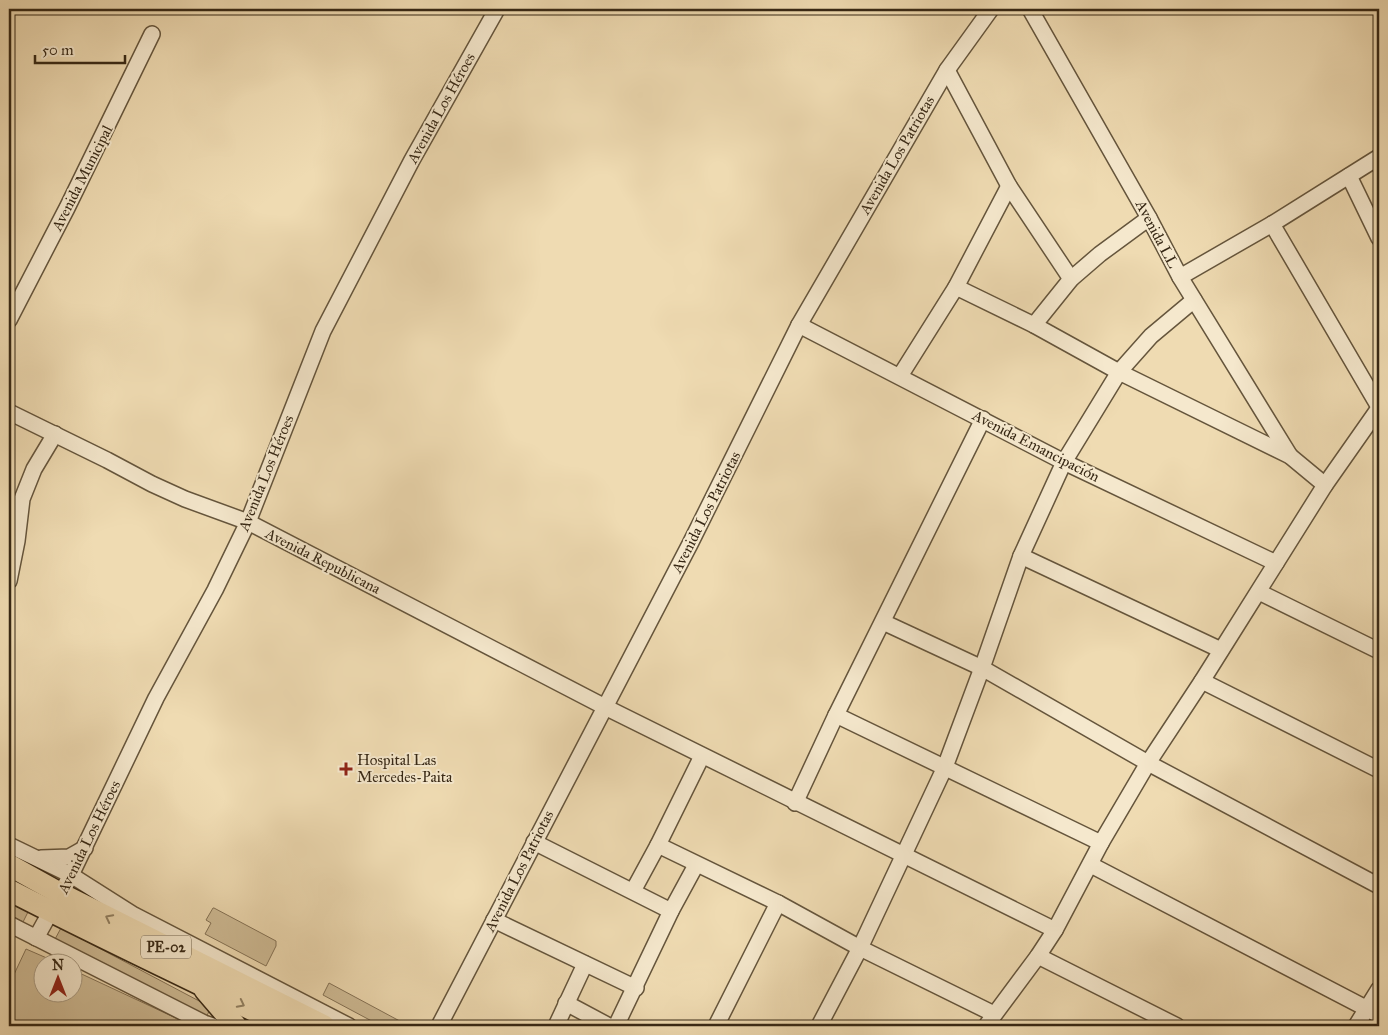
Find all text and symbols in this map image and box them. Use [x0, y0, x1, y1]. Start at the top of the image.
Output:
scale bar [35, 32, 125, 64]
text: 50 m [42, 41, 74, 59]
street label: Avenida Los Héroes [403, 50, 479, 167]
street label: Avenida Los Patriotas [855, 93, 938, 218]
street label: Avenida Municipal [47, 121, 117, 235]
street label: Avenida LL [1131, 196, 1182, 271]
street label: Avenida Emancipación [969, 406, 1103, 486]
street label: Avenida Los Héroes [234, 412, 297, 535]
street label: Avenida Los Patriotas [667, 448, 744, 577]
street label: Avenida Republicana [262, 524, 384, 598]
place label: Hospital Las Mercedes-Paita [357, 751, 453, 786]
marker: Hospital Las Mercedes-Paita [339, 762, 353, 776]
street label: Avenida Los Héroes [53, 778, 124, 897]
street label: Avenida Los Patriotas [480, 807, 557, 936]
one-way arrow [105, 914, 114, 924]
road number: PE-02 [141, 936, 191, 959]
north arrow [32, 952, 82, 1002]
text: N [52, 957, 64, 974]
one-way arrow [236, 998, 245, 1008]

